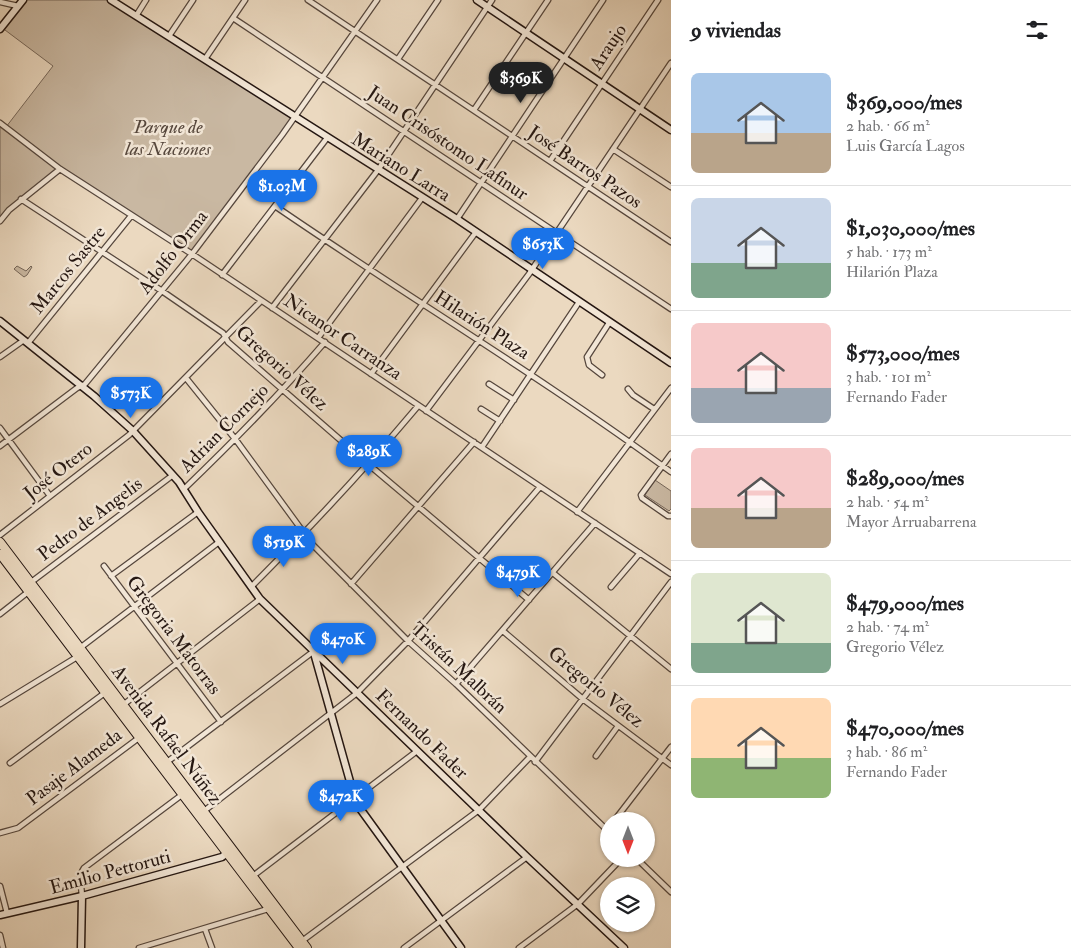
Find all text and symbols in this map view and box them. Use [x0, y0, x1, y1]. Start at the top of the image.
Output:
icon: filters [1023, 16, 1051, 44]
text: 9 viviendas [691, 17, 781, 44]
street label: Araujo [583, 19, 632, 75]
pin: $369K [486, 62, 556, 104]
text: $369K [500, 68, 542, 88]
street label: Juan Crisóstomo Lafinur [362, 80, 533, 206]
text: $369,000/mes [846, 89, 962, 116]
icon: home [731, 93, 791, 153]
park label: Parque de las Naciones [124, 115, 211, 161]
text: 2 hab. · 66 m² [846, 116, 930, 136]
street label: José Barros Pazos [523, 120, 647, 214]
street label: Mariano Larra [347, 127, 455, 207]
text: Luis García Lagos [846, 136, 965, 156]
pin: $1.03M [241, 170, 323, 212]
text: $1.03M [258, 176, 306, 196]
street label: Adolfo Orma [132, 205, 213, 299]
text: $1,030,000/mes [846, 215, 975, 242]
icon: home [731, 218, 791, 278]
street label: Marcos Sastre [25, 221, 111, 319]
pin: $653K [508, 228, 578, 270]
text: $653K [522, 234, 564, 254]
text: 5 hab. · 173 m² [846, 242, 932, 262]
text: Hilarión Plaza [846, 262, 938, 282]
street label: Hilarión Plaza [430, 285, 534, 365]
street label: Nicanor Carranza [279, 289, 407, 386]
street label: Gregorio Vélez [231, 320, 333, 416]
text: $573,000/mes [846, 340, 960, 367]
icon: home [731, 343, 791, 403]
text: 3 hab. · 101 m² [846, 367, 931, 387]
pin: $573K [96, 376, 166, 419]
street label: Adrian Cornejo [174, 378, 274, 478]
text: $573K [111, 383, 151, 403]
text: Fernando Fader [846, 387, 947, 407]
pin: $289K [334, 434, 404, 477]
street label: José Otero [18, 437, 97, 506]
text: $289K [347, 441, 391, 461]
text: $289,000/mes [846, 465, 964, 492]
icon: home [731, 468, 791, 528]
street label: Pedro de Angelis [33, 472, 147, 566]
text: 2 hab. · 54 m² [846, 492, 929, 512]
text: Mayor Arruabarrena [846, 512, 977, 532]
pin: $519K [249, 526, 319, 568]
text: $519K [263, 532, 305, 552]
pin: $479K [483, 556, 553, 598]
text: $479K [496, 562, 540, 582]
street label: Gregoria Matorras [121, 571, 227, 699]
text: $479,000/mes [846, 590, 964, 617]
icon: home [731, 593, 791, 653]
street label: Tristán Malbrán [406, 617, 512, 719]
text: 2 hab. · 74 m² [846, 617, 929, 637]
pin: $470K [308, 622, 378, 665]
text: $470K [321, 629, 365, 649]
text: Gregorio Vélez [846, 637, 944, 657]
street label: Gregorio Vélez [543, 641, 649, 733]
street label: Avenida Rafael Núñez [106, 659, 227, 810]
street label: Fernando Fader [371, 684, 473, 784]
text: $470,000/mes [846, 715, 964, 742]
icon: home [731, 718, 791, 778]
street label: Pasaje Alameda [21, 723, 127, 811]
text: 3 hab. · 86 m² [846, 742, 927, 762]
text: Fernando Fader [846, 762, 947, 782]
pin: $472K [306, 780, 376, 822]
text: $472K [319, 786, 363, 806]
north arrow [600, 812, 655, 868]
map controls [600, 812, 655, 932]
street label: Emilio Pettoruti [47, 844, 173, 900]
button: layers [600, 877, 655, 932]

